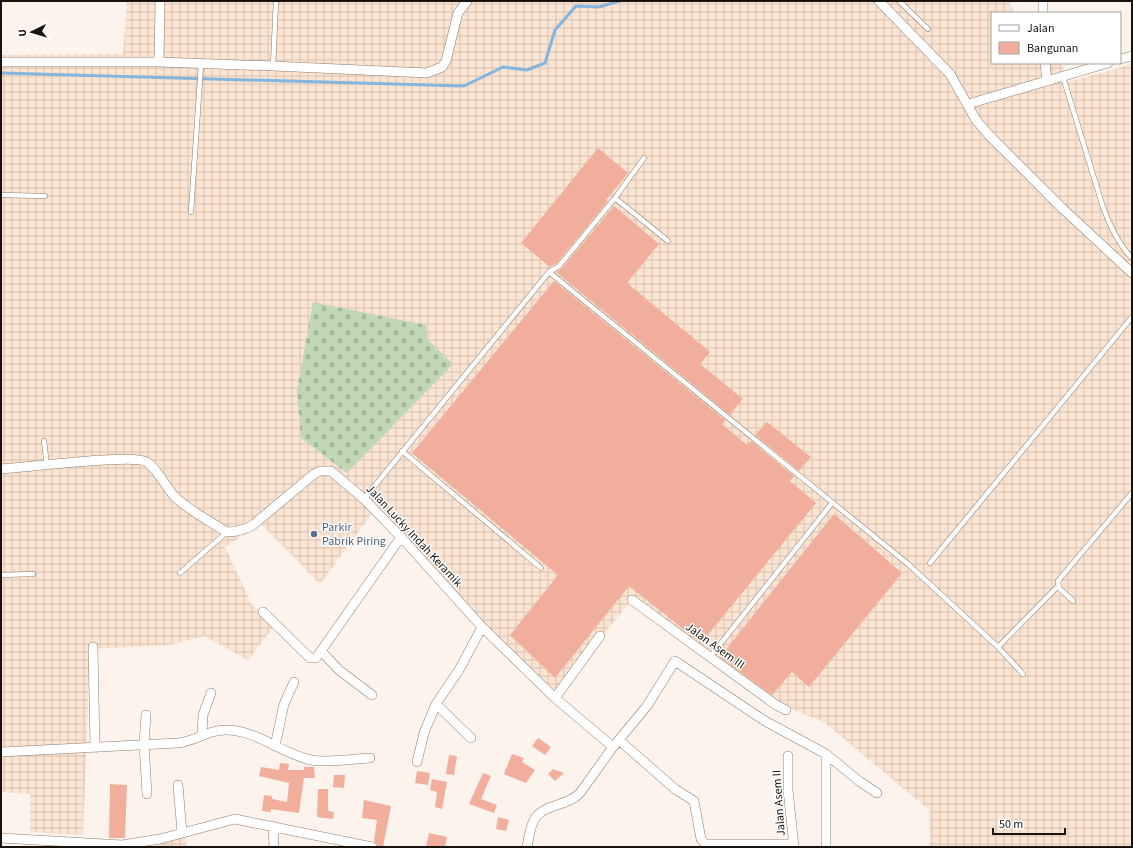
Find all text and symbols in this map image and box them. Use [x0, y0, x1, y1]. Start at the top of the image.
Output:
north arrow [12, 12, 52, 52]
legend [991, 12, 1121, 64]
text: Jalan [1027, 20, 1054, 37]
text: U [15, 29, 30, 37]
text: Bangunan [1027, 40, 1078, 57]
street label: Jalan Lucky Indah Keramik [362, 481, 466, 591]
place label: Parkir Pabrik Piring [322, 519, 386, 550]
marker: Parkir Pabrik Piring [309, 529, 319, 539]
street label: Jalan Asem III [682, 619, 748, 673]
street label: Jalan Asem II [768, 769, 790, 837]
scale bar [993, 810, 1065, 836]
text: 50 m [999, 816, 1023, 833]

